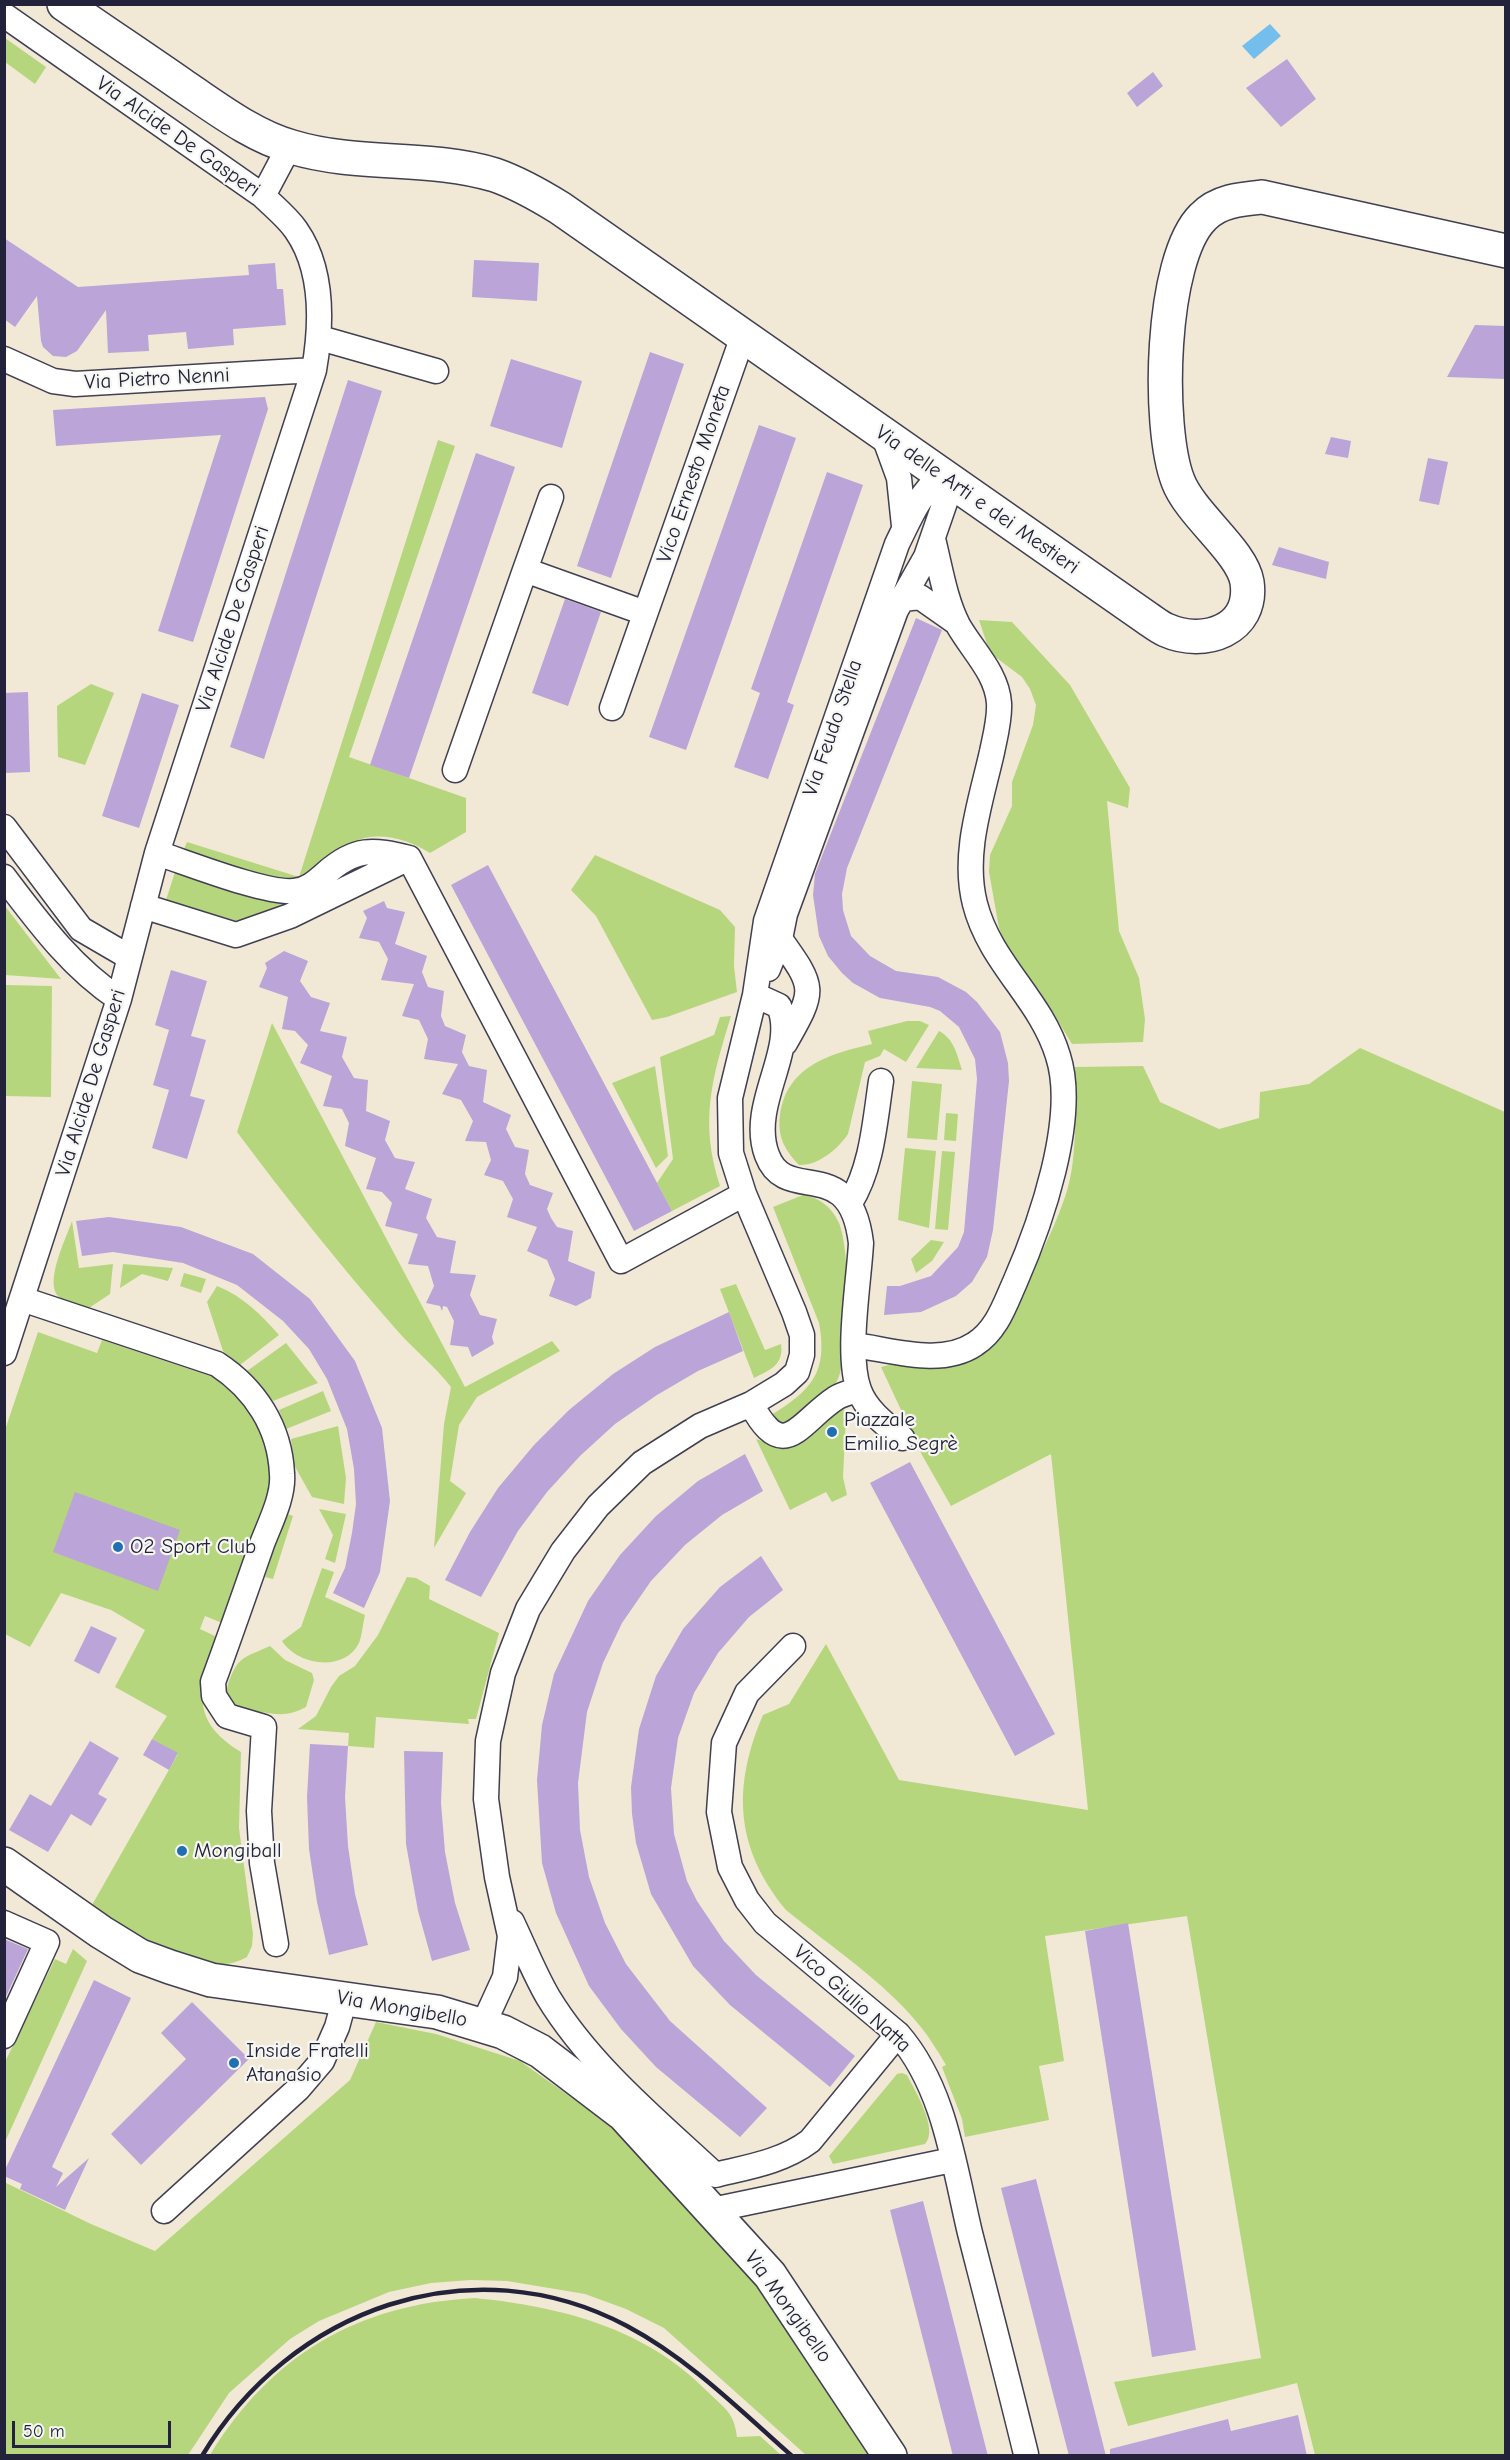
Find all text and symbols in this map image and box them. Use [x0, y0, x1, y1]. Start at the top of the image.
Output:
street label: Via Alcide De Gasperi [91, 71, 265, 203]
street label: Via Pietro Nenni [84, 363, 230, 395]
street label: Vico Ernesto Moneta [652, 382, 736, 566]
street label: Via delle Arti e dei Mestieri [870, 420, 1084, 580]
street label: Via Alcide De Gasperi [191, 523, 275, 715]
street label: Via Feudo Stella [798, 656, 868, 800]
street label: Via Alcide De Gasperi [51, 986, 131, 1180]
place label: Piazzale Emilio Segrè [844, 1407, 958, 1457]
marker: Piazzale Emilio Segrè [825, 1425, 839, 1439]
place label: O2 Sport Club [130, 1534, 256, 1560]
marker: O2 Sport Club [111, 1540, 125, 1554]
place label: Mongiball [194, 1838, 281, 1864]
marker: Mongiball [175, 1844, 189, 1858]
street label: Vico Giulio Natta [788, 1940, 916, 2058]
street label: Via Mongibello [335, 1985, 469, 2033]
place label: Inside Fratelli Atanasio [246, 2038, 369, 2088]
marker: Inside Fratelli Atanasio [227, 2056, 241, 2070]
street label: Via Mongibello [739, 2246, 837, 2368]
scale bar [15, 2409, 174, 2447]
text: 50 m [23, 2421, 65, 2442]

